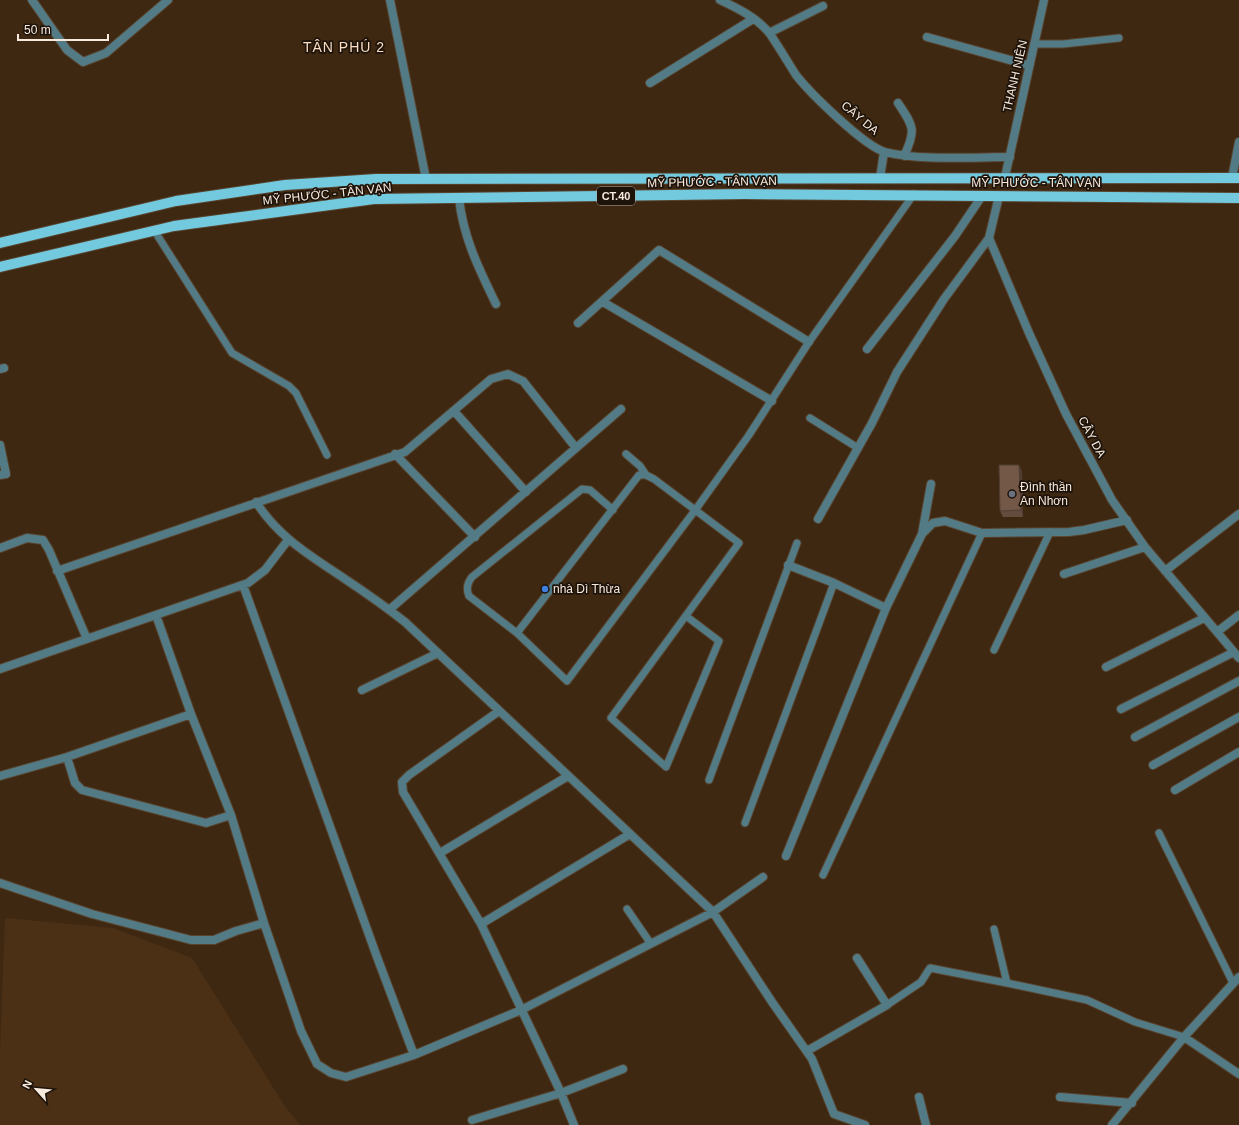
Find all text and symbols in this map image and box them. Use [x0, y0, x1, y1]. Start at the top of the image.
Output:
scale bar [18, 16, 108, 42]
text: 50 m [24, 23, 51, 37]
street label: THANH NIÊN [999, 38, 1030, 113]
district label: TÂN PHÚ 2 [303, 39, 385, 55]
street label: CÂY DA [838, 98, 882, 138]
street label: MỸ PHƯỚC - TÂN VẠN [647, 173, 777, 190]
street label: MỸ PHƯỚC - TÂN VẠN [971, 175, 1101, 190]
street label: MỸ PHƯỚC - TÂN VẠN [262, 179, 392, 208]
road number: CT.40 [597, 187, 635, 205]
street label: CÂY DA [1075, 414, 1110, 460]
place label: Đình thần An Nhơn [1020, 480, 1072, 508]
marker: Đình thần An Nhơn [1007, 489, 1017, 499]
place label: nhà Dì Thừa [553, 582, 621, 596]
marker: nhà Dì Thừa [540, 584, 550, 594]
north arrow [16, 1069, 56, 1109]
text: N [20, 1078, 34, 1091]

